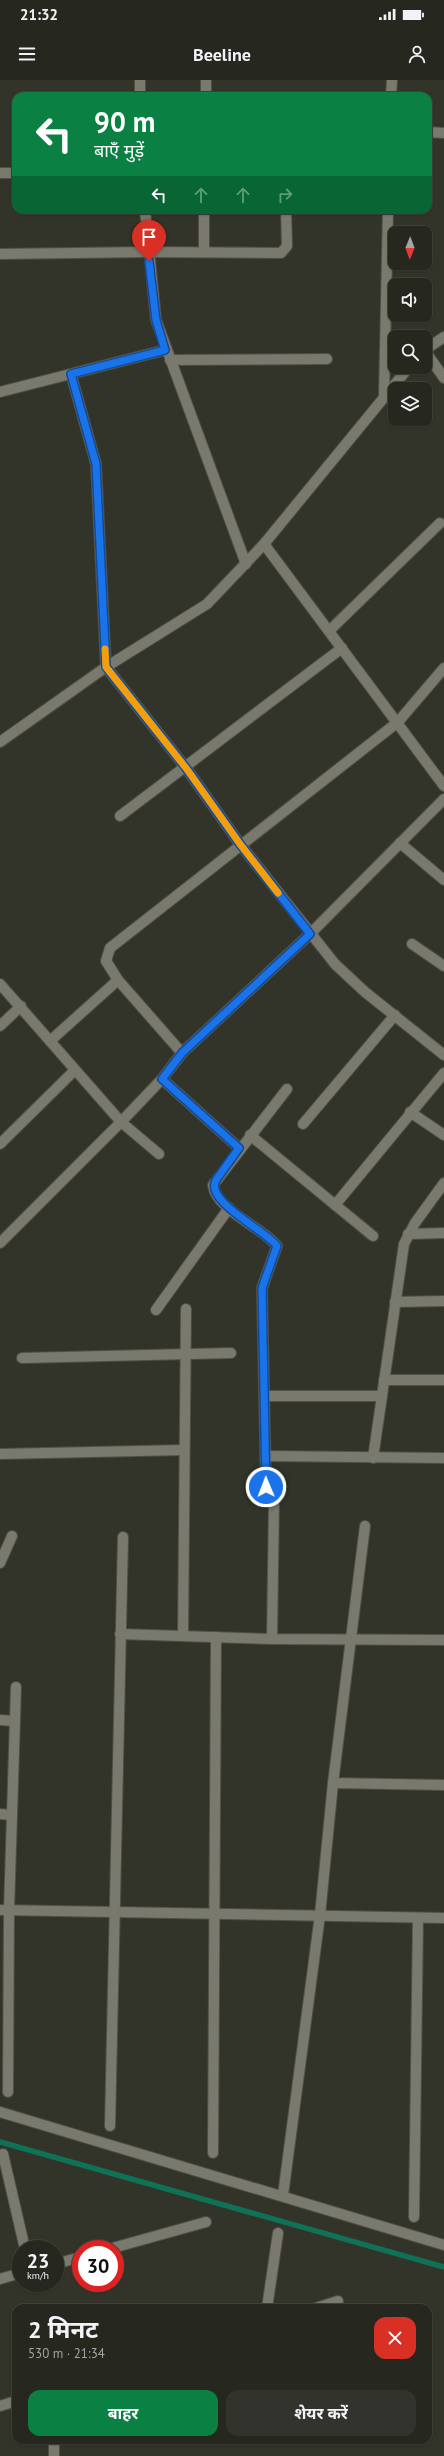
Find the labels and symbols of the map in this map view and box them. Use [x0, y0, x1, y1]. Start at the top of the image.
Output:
pin [132, 220, 166, 261]
north arrow [388, 226, 432, 270]
position arrow [245, 1466, 287, 1508]
speed limit sign: 30 [72, 2240, 124, 2292]

